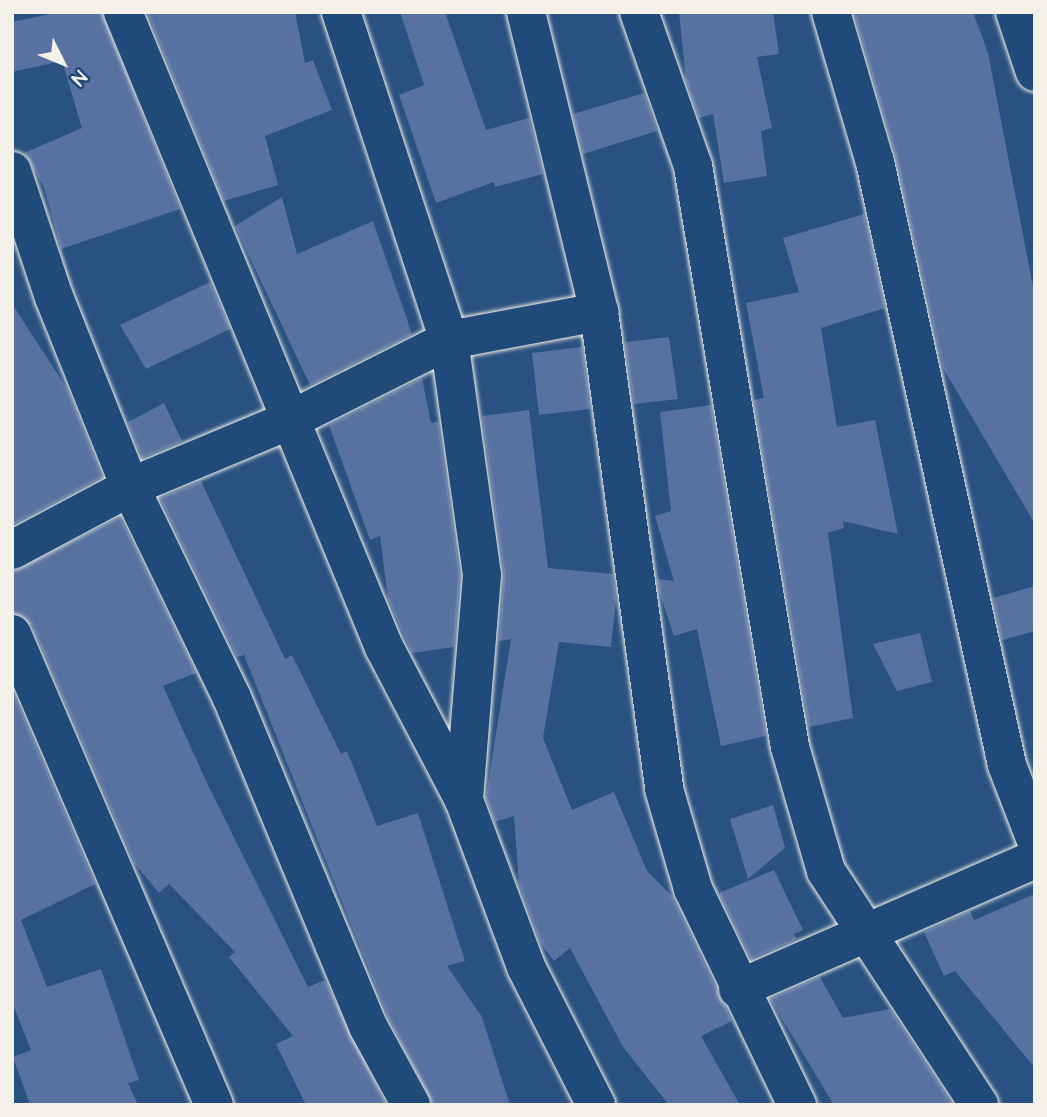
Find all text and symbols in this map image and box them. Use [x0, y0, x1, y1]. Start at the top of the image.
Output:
north arrow [28, 28, 98, 98]
text: N [65, 64, 93, 91]

